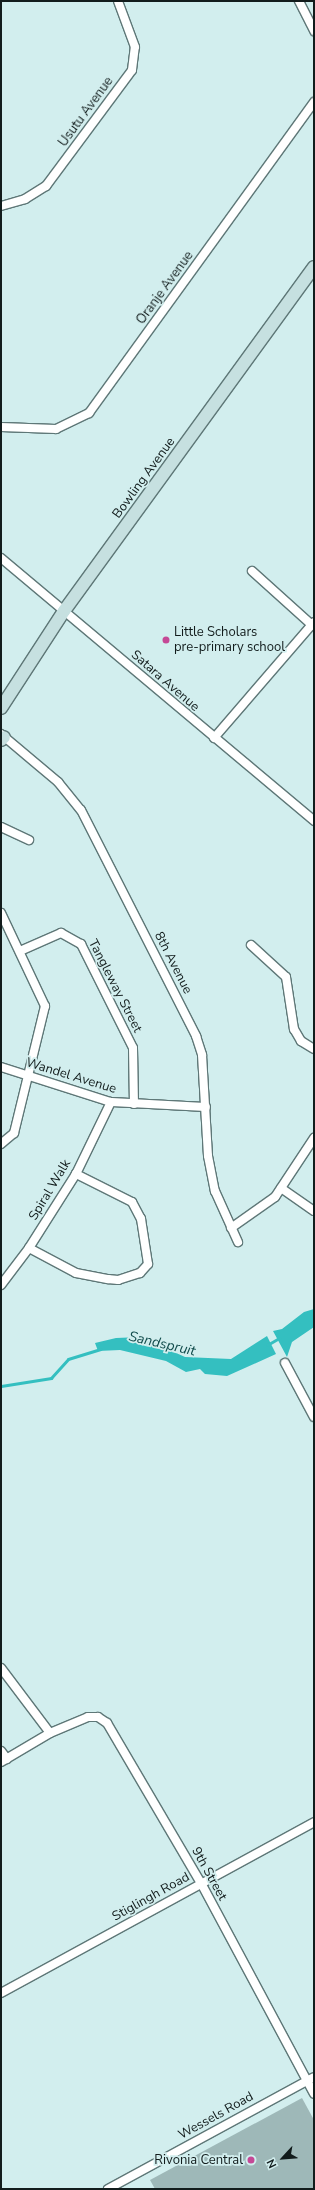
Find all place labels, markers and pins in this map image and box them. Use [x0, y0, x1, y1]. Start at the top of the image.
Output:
place label: Little Scholars pre-primary school [174, 625, 285, 656]
marker: Little Scholars pre-primary school [161, 635, 171, 645]
place label: Rivonia Central [154, 2152, 243, 2168]
marker: Rivonia Central [246, 2155, 256, 2165]

